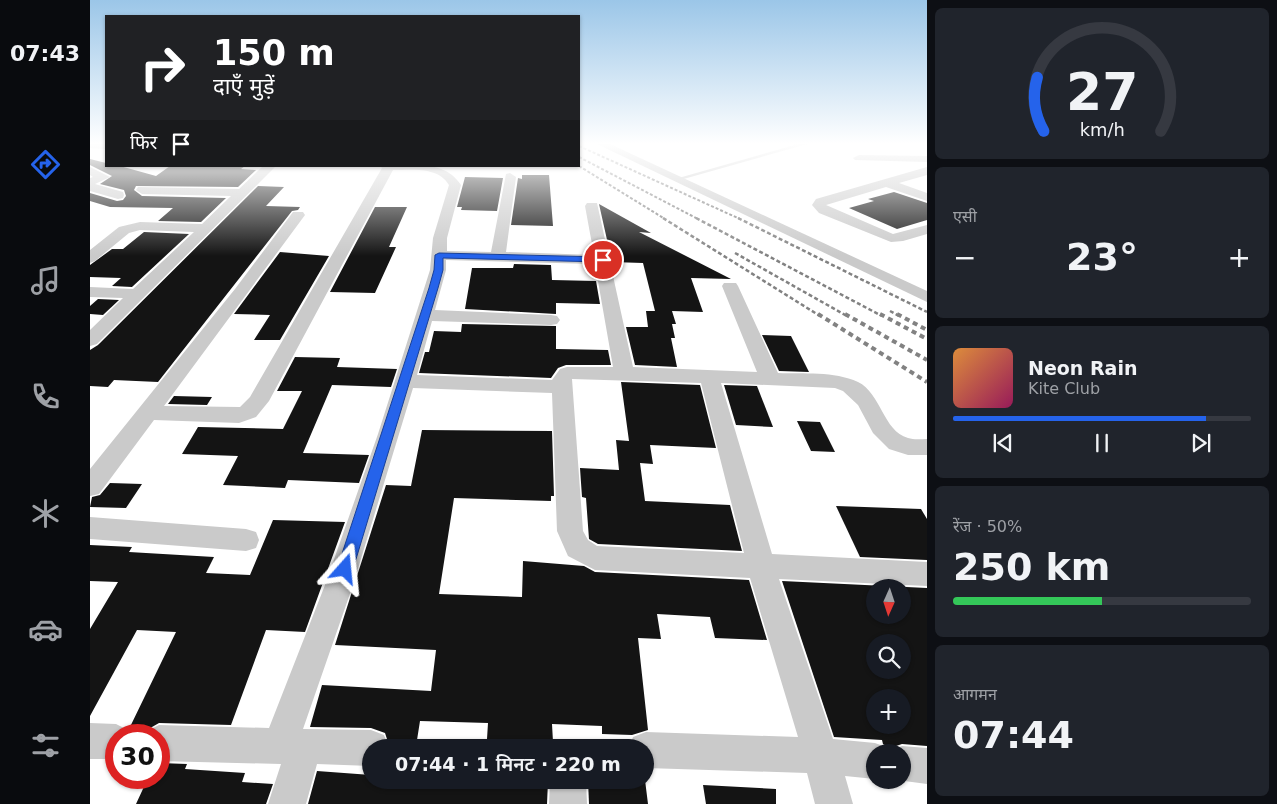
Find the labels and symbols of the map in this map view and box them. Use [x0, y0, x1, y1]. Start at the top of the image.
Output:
pin [582, 239, 624, 281]
position arrow [318, 542, 370, 594]
north arrow [866, 579, 911, 624]
speed limit sign: 30 [105, 724, 170, 789]

